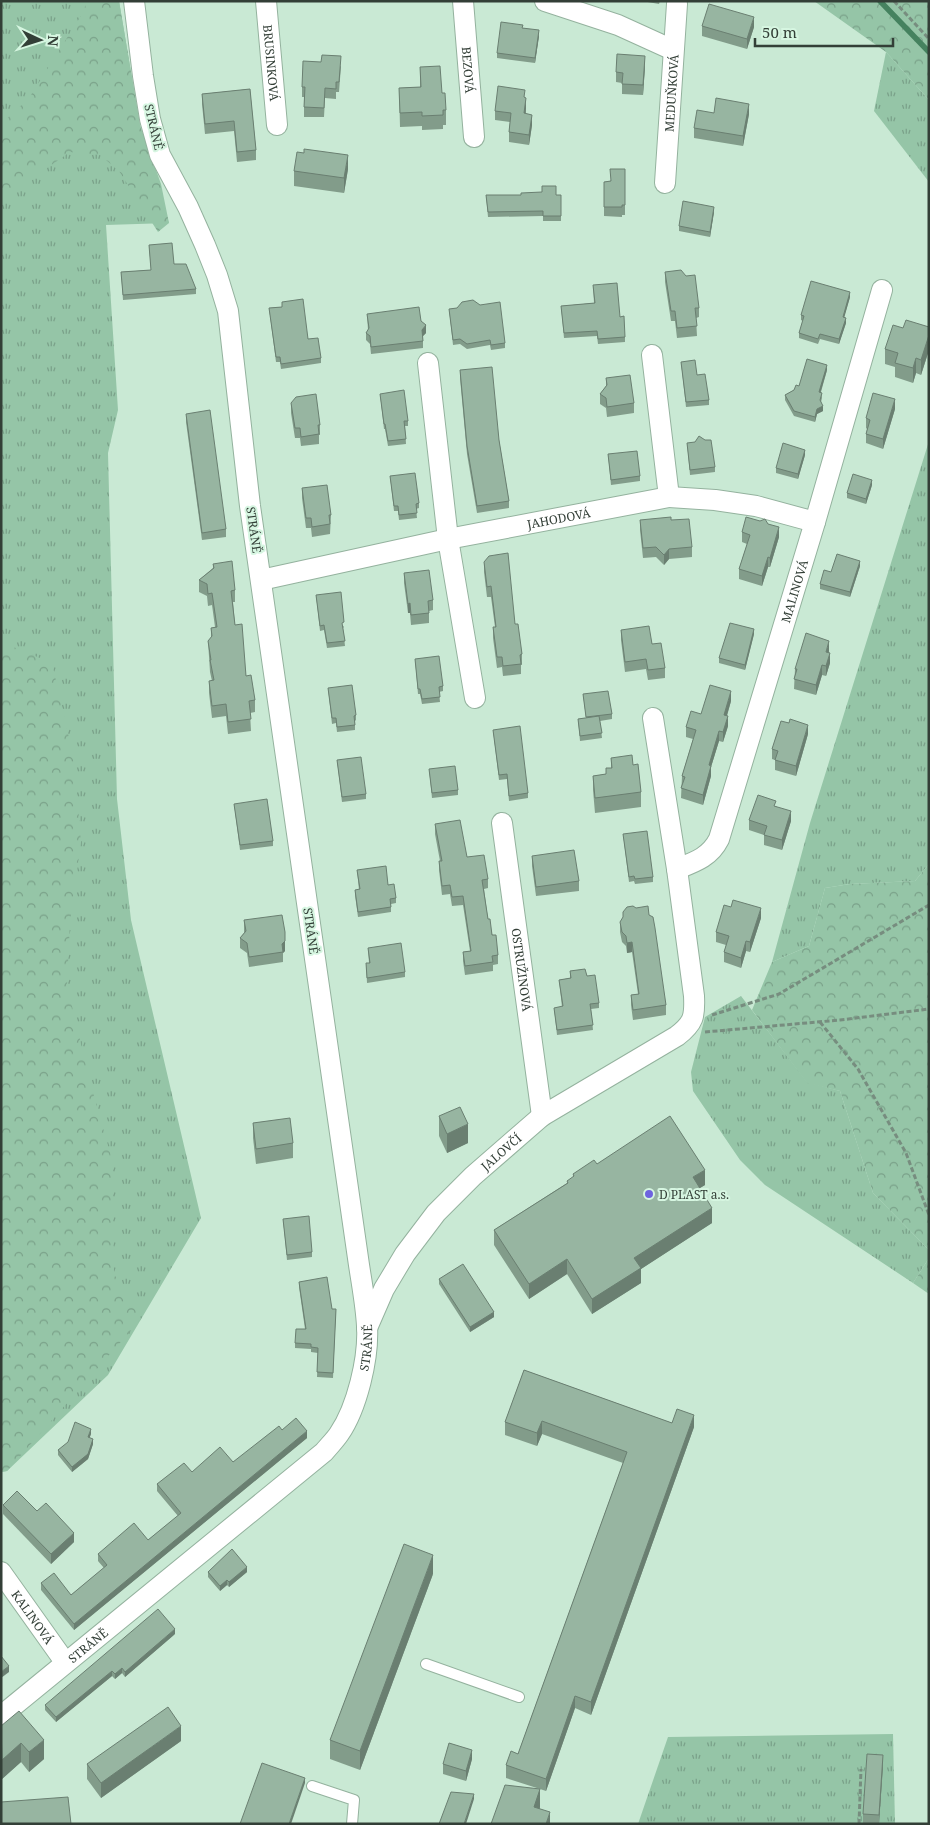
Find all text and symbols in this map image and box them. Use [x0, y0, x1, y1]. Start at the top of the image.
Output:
north arrow [15, 15, 65, 65]
scale bar [755, 15, 892, 47]
text: 50 m [762, 22, 797, 42]
street label: BRUSINKOVÁ [260, 24, 283, 102]
text: N [44, 35, 63, 47]
street label: BEZOVÁ [458, 46, 479, 94]
street label: MEDUŇKOVÁ [660, 53, 682, 133]
street label: STRÁNĚ [140, 102, 168, 152]
street label: JAHODOVÁ [524, 504, 592, 533]
street label: STRÁNĚ [242, 506, 266, 554]
street label: MALINOVÁ [776, 557, 812, 625]
street label: STRÁNĚ [299, 907, 323, 955]
street label: OSTRUŽINOVÁ [508, 927, 536, 1013]
street label: JALOVČÍ [476, 1129, 525, 1175]
place label: D PLAST a.s. [659, 1186, 729, 1203]
marker: D PLAST a.s. [643, 1188, 655, 1200]
street label: STRÁNĚ [355, 1324, 376, 1372]
street label: KALINOVÁ [8, 1587, 58, 1648]
street label: STRÁNĚ [64, 1624, 111, 1666]

